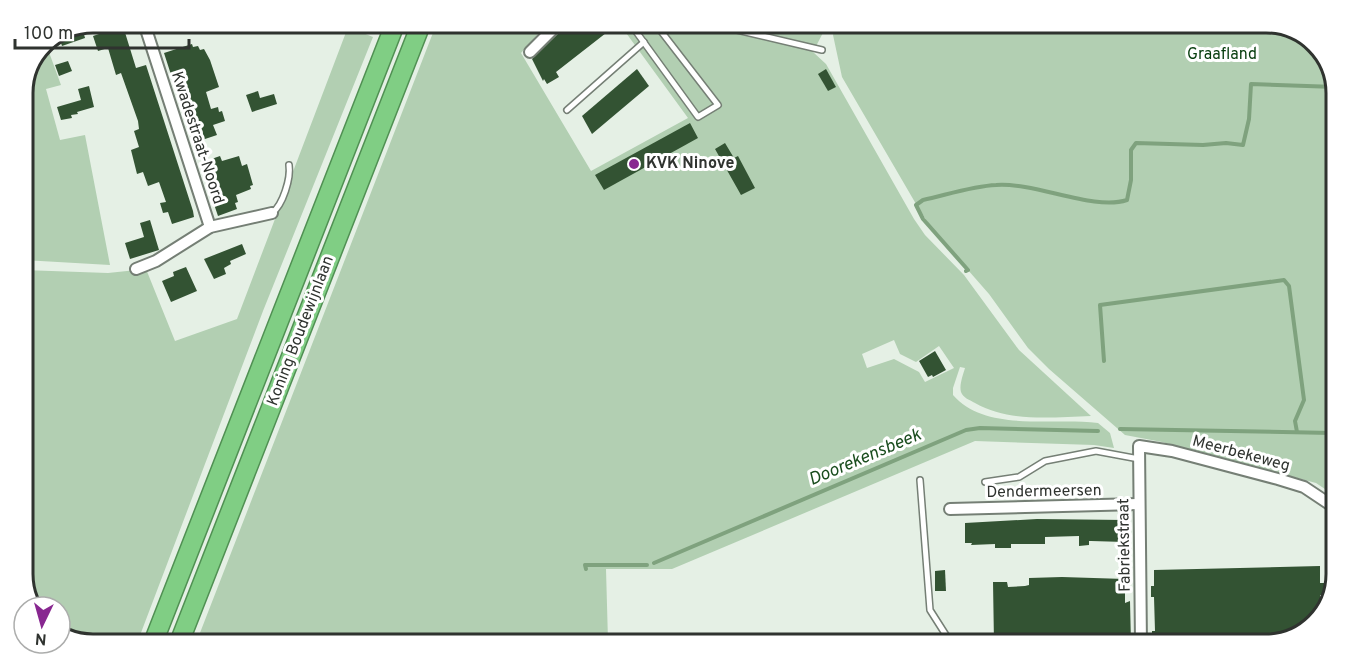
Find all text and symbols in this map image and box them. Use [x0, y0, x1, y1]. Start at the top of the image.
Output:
scale bar [15, 12, 189, 50]
text: 100 m [24, 23, 73, 46]
park label: Graafland [1187, 45, 1257, 65]
street label: Kwadestraat-Noord [166, 69, 228, 207]
place label: KVK Ninove [646, 154, 734, 174]
marker: KVK Ninove [627, 157, 641, 171]
street label: Koning Boudewijnlaan [263, 253, 339, 409]
water label: Doorekensbeek [805, 424, 926, 492]
street label: Meerbekeweg [1190, 431, 1292, 477]
street label: Dendermeersen [986, 481, 1102, 503]
street label: Fabriekstraat [1114, 498, 1136, 592]
north arrow [12, 595, 72, 655]
text: N [34, 627, 47, 648]

